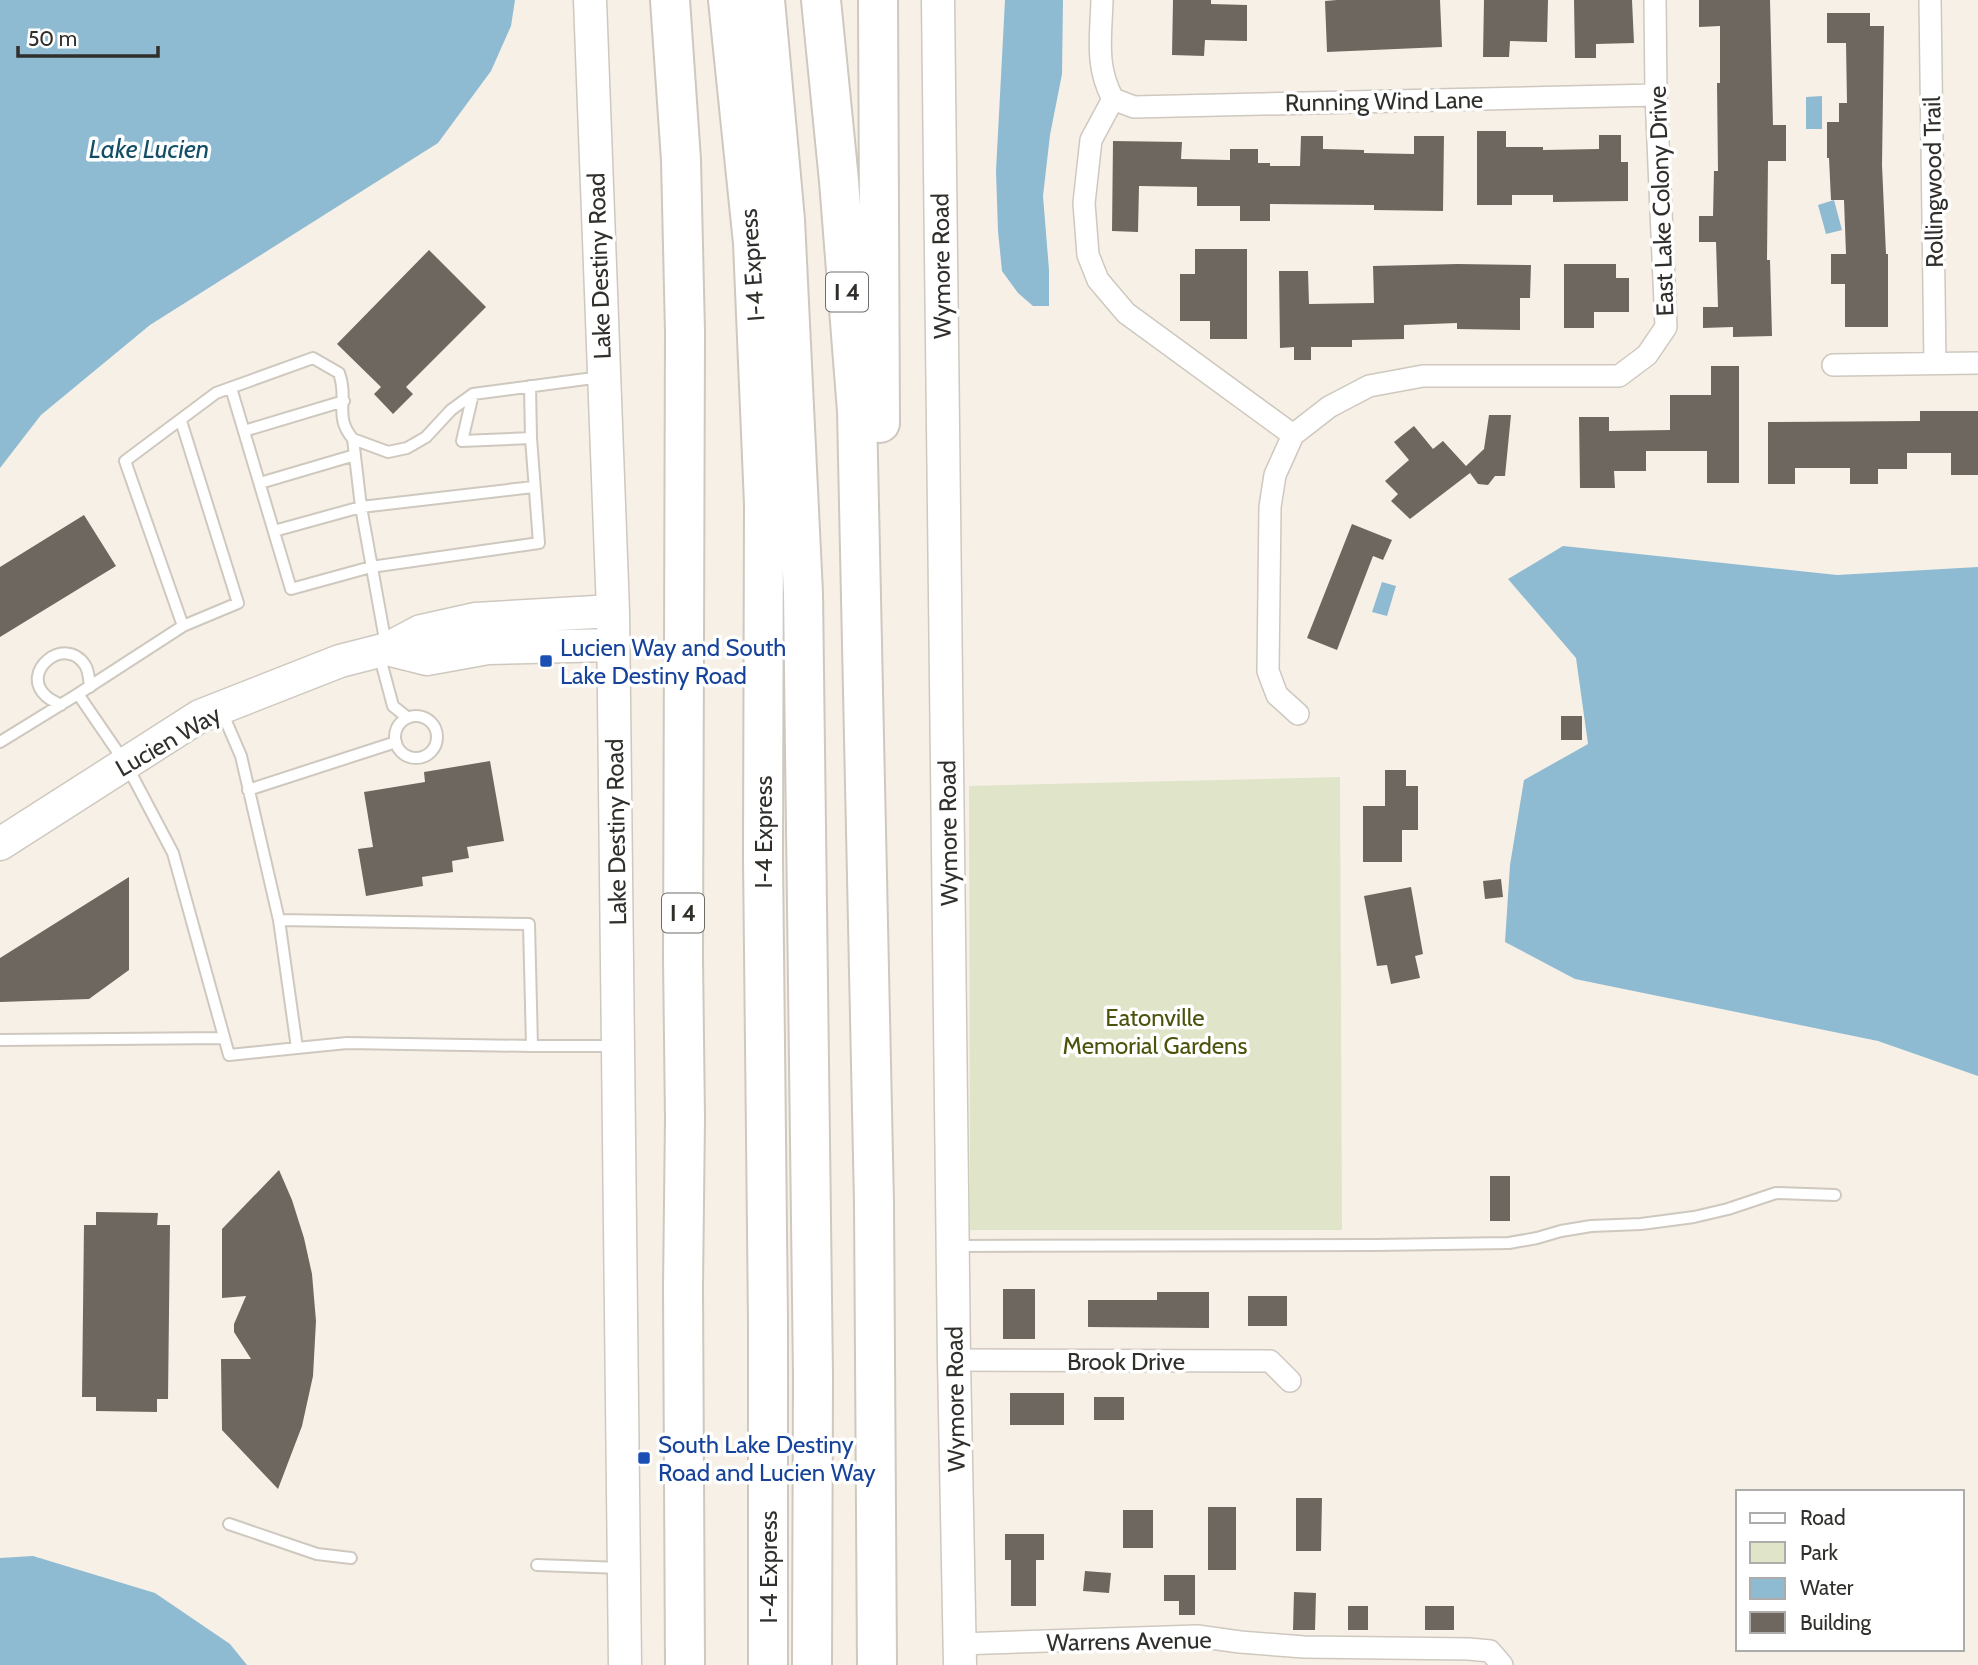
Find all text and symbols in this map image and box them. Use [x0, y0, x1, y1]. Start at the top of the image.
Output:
scale bar [18, 14, 158, 58]
text: 50 m [28, 26, 77, 51]
street label: Running Wind Lane [1285, 85, 1483, 117]
street label: East Lake Colony Drive [1642, 85, 1680, 317]
street label: Rollingwood Trail [1917, 96, 1949, 268]
water label: Lake Lucien [89, 133, 209, 165]
street label: Lake Destiny Road [581, 172, 617, 360]
street label: Wymore Road [925, 193, 957, 339]
street label: I-4 Express [734, 208, 770, 322]
road number: I 4 [826, 272, 868, 312]
place label: Lucien Way and South Lake Destiny Road [560, 633, 786, 690]
marker: Lucien Way and South Lake Destiny Road [538, 653, 554, 669]
street label: Lucien Way [110, 699, 226, 783]
street label: Lake Destiny Road [600, 738, 632, 926]
street label: Wymore Road [932, 760, 964, 906]
street label: I-4 Express [749, 775, 778, 889]
road number: I 4 [662, 893, 704, 932]
park label: Eatonville Memorial Gardens [1063, 1003, 1247, 1060]
street label: Wymore Road [939, 1326, 971, 1472]
street label: Brook Drive [1067, 1347, 1185, 1376]
place label: South Lake Destiny Road and Lucien Way [658, 1430, 876, 1487]
marker: South Lake Destiny Road and Lucien Way [636, 1450, 652, 1466]
legend [1736, 1490, 1964, 1651]
text: Road [1800, 1505, 1846, 1530]
street label: I-4 Express [754, 1510, 783, 1624]
text: Park [1800, 1540, 1838, 1565]
text: Water [1800, 1575, 1854, 1600]
text: Building [1800, 1610, 1872, 1635]
street label: Warrens Avenue [1046, 1625, 1212, 1657]

